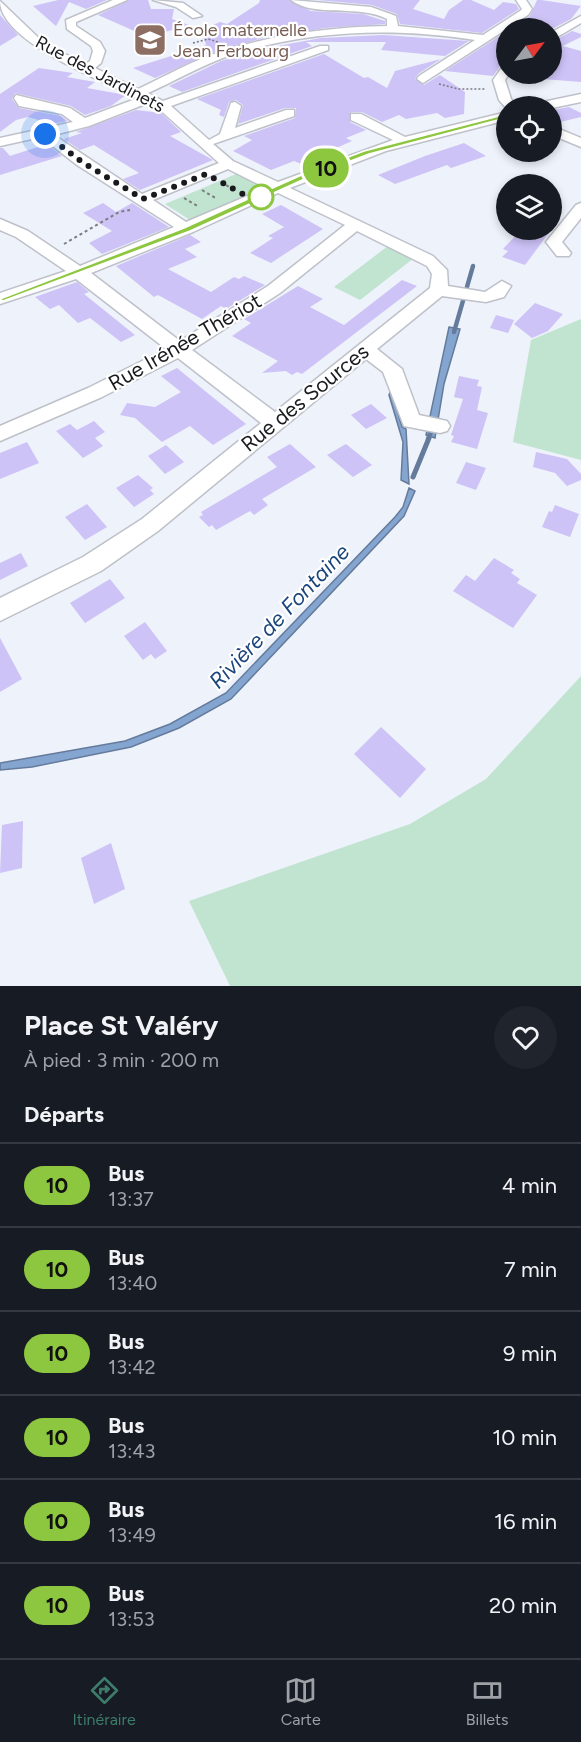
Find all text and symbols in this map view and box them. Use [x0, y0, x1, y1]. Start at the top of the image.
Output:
north arrow [496, 18, 562, 84]
map controls [496, 18, 562, 240]
place label: École maternelle Jean Ferbourg [173, 19, 307, 62]
school or university icon: École maternelle Jean Ferbourg [132, 22, 168, 58]
street label: Rue des Jardinets [32, 31, 168, 117]
button: locate [496, 96, 562, 162]
your location [30, 119, 60, 149]
line badge: 10 [299, 148, 353, 188]
text: 10 [315, 156, 337, 181]
button: layers [496, 174, 562, 240]
unlabelled marker [248, 184, 274, 210]
street label: Rue Irénée Thériot [104, 288, 266, 396]
street label: Rue des Sources [236, 339, 373, 457]
water label: Rivière de Fontaine [203, 538, 355, 694]
button: heart [494, 1006, 557, 1069]
text: Place St Valéry [24, 1008, 218, 1042]
text: À pied · 3 min · 200 m [24, 1048, 219, 1072]
text: Départs [24, 1101, 104, 1128]
text: Bus [108, 1160, 144, 1187]
text: 4 min [502, 1172, 557, 1199]
text: 10 [46, 1173, 68, 1198]
text: 13:37 [108, 1187, 154, 1211]
text: Bus [108, 1244, 144, 1271]
text: 7 min [504, 1256, 557, 1283]
text: 10 [46, 1257, 68, 1282]
text: 13:40 [108, 1271, 157, 1295]
text: Bus [108, 1328, 144, 1355]
text: 9 min [503, 1340, 557, 1367]
text: 10 [46, 1341, 68, 1366]
text: 13:42 [108, 1355, 156, 1379]
text: Bus [108, 1412, 144, 1439]
text: 10 min [492, 1424, 557, 1451]
text: 10 [46, 1425, 68, 1450]
text: 13:43 [108, 1439, 156, 1463]
text: Bus [108, 1496, 144, 1523]
text: 16 min [494, 1508, 557, 1535]
text: 10 [46, 1509, 68, 1534]
text: 13:49 [108, 1523, 156, 1547]
text: Bus [108, 1580, 144, 1607]
text: 20 min [489, 1592, 557, 1619]
text: 10 [46, 1593, 68, 1618]
text: 13:53 [108, 1607, 155, 1631]
tab: Itinéraire [73, 1674, 136, 1729]
tab: Carte [281, 1674, 321, 1729]
tab: Billets [466, 1674, 508, 1729]

